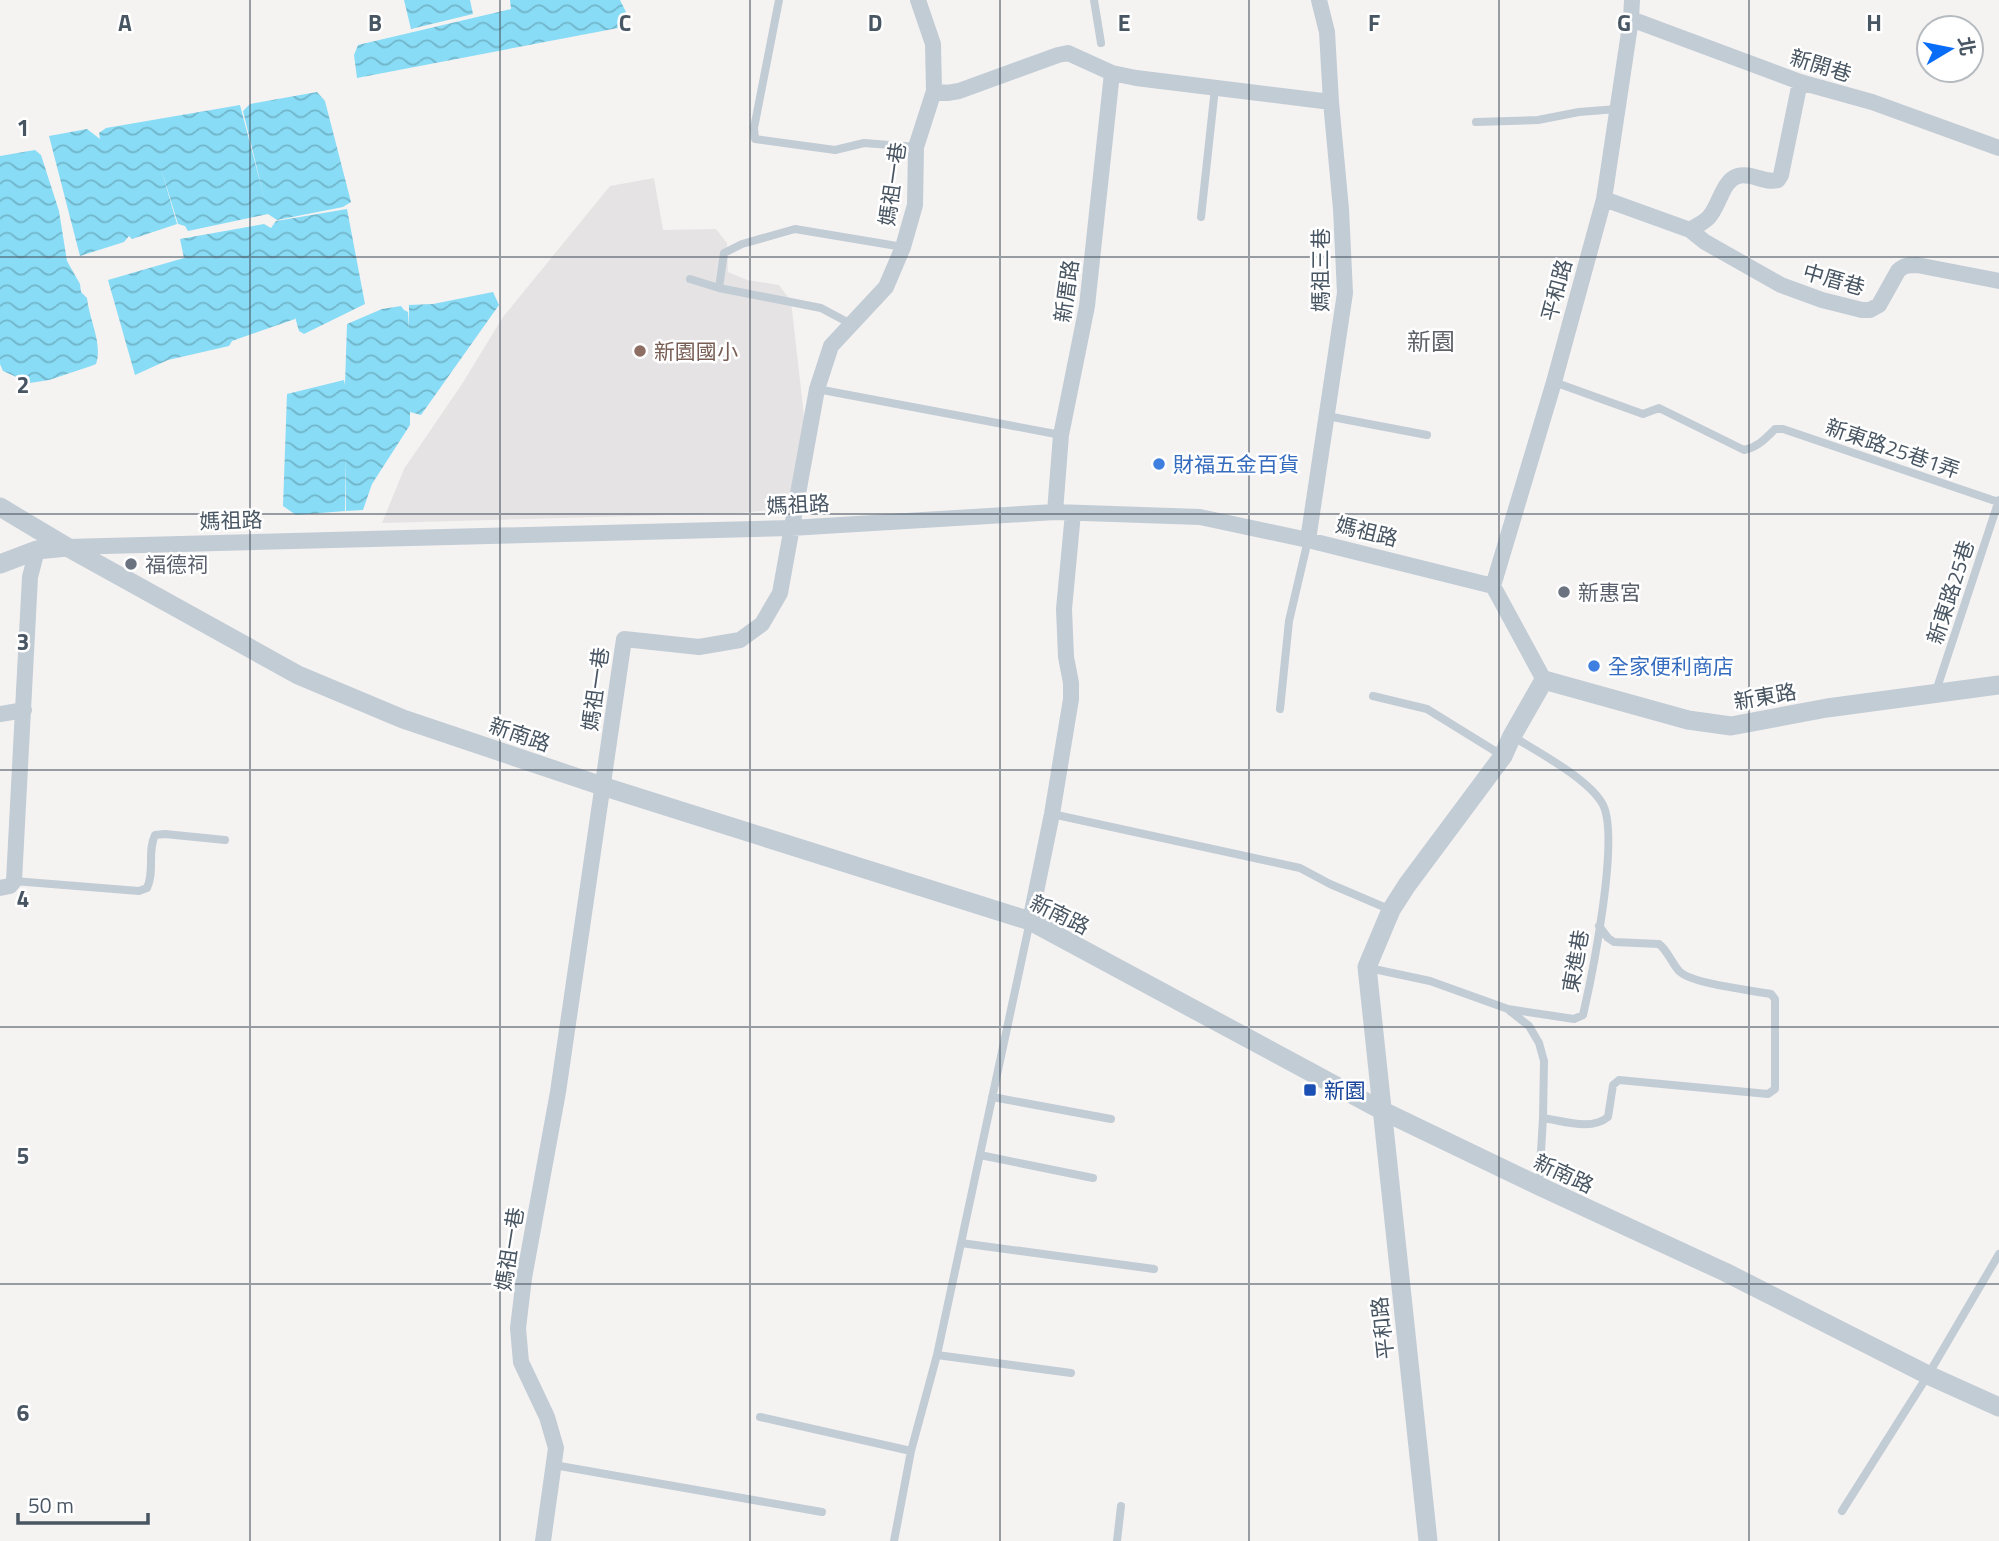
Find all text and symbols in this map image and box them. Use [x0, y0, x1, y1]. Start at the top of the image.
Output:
text: A [118, 5, 132, 40]
text: B [368, 5, 382, 40]
text: C [619, 5, 631, 40]
text: D [868, 5, 882, 40]
text: E [1118, 5, 1130, 40]
text: F [1368, 5, 1380, 40]
text: G [1617, 5, 1631, 40]
text: H [1866, 5, 1882, 40]
north arrow [1915, 14, 1985, 84]
text: 北 [1951, 34, 1983, 58]
street label: 新開巷 [1786, 40, 1856, 90]
text: 1 [17, 110, 29, 145]
street label: 媽祖一巷 [870, 140, 914, 228]
street label: 媽祖三巷 [1304, 228, 1336, 312]
street label: 平和路 [1532, 255, 1580, 325]
street label: 中厝巷 [1799, 255, 1869, 303]
street label: 新厝路 [1046, 258, 1086, 324]
district label: 新園 [1407, 323, 1455, 359]
place label: 新園國小 [654, 335, 738, 367]
marker: 新園國小 [632, 343, 648, 359]
text: 2 [17, 367, 29, 402]
street label: 新東路25巷1弄 [1821, 410, 1965, 486]
place label: 財福五金百貨 [1173, 448, 1299, 480]
marker: 財福五金百貨 [1151, 456, 1167, 472]
street label: 媽祖路 [766, 486, 830, 522]
street label: 媽祖路 [199, 503, 263, 537]
street label: 媽祖路 [1333, 508, 1401, 554]
street label: 新東路25巷 [1918, 536, 1982, 648]
place label: 福德祠 [145, 548, 208, 580]
marker: 福德祠 [123, 556, 139, 572]
place label: 新惠宮 [1578, 576, 1641, 608]
marker: 新惠宮 [1556, 584, 1572, 600]
text: 3 [17, 624, 29, 659]
street label: 媽祖一巷 [573, 645, 617, 733]
place label: 全家便利商店 [1608, 650, 1734, 682]
marker: 全家便利商店 [1586, 658, 1602, 674]
street label: 新東路 [1731, 675, 1799, 717]
street label: 新南路 [485, 709, 555, 759]
text: 4 [17, 881, 29, 916]
street label: 新南路 [1025, 886, 1095, 942]
street label: 東進巷 [1554, 927, 1596, 995]
place label: 新園 [1324, 1074, 1366, 1106]
marker: 新園 [1302, 1082, 1318, 1098]
text: 5 [17, 1138, 29, 1173]
street label: 新南路 [1529, 1145, 1599, 1201]
street label: 媽祖一巷 [487, 1205, 531, 1293]
street label: 平和路 [1363, 1295, 1401, 1361]
text: 6 [17, 1395, 30, 1430]
scale bar [18, 1482, 147, 1526]
text: 50 m [28, 1489, 74, 1521]

